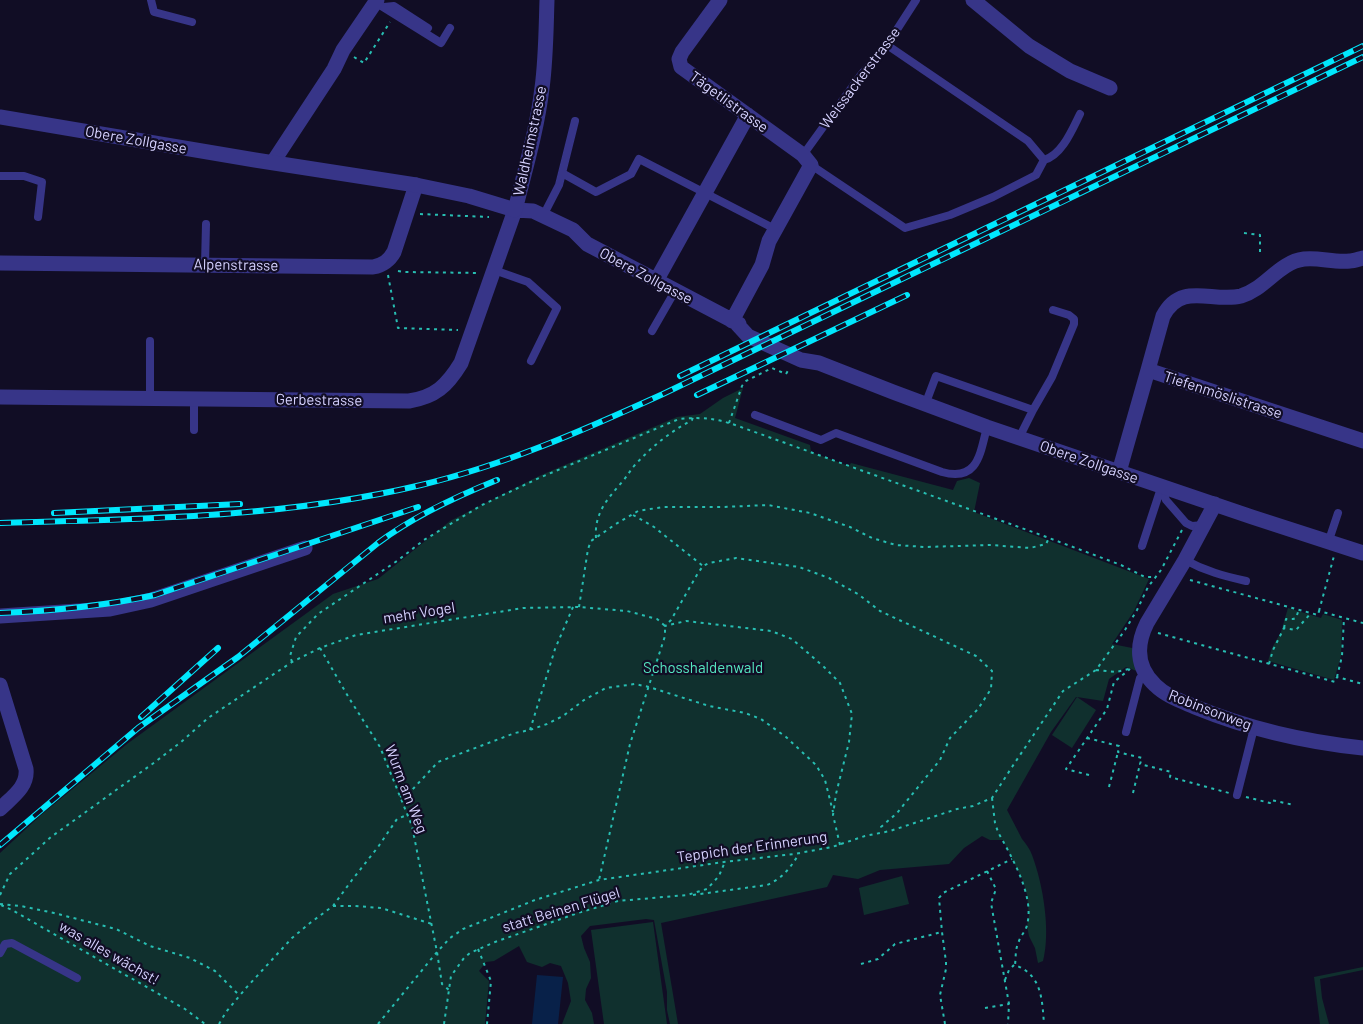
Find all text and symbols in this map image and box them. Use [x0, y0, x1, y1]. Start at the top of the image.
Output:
street label: Weissackerstrasse [816, 24, 904, 132]
street label: Tägetlistrasse [686, 68, 772, 136]
street label: Waldheimstrasse [510, 84, 550, 198]
street label: Obere Zollgasse [84, 122, 188, 158]
street label: Obere Zollgasse [596, 244, 696, 308]
street label: Alpenstrasse [193, 255, 279, 275]
street label: Tiefenmöslistrasse [1161, 367, 1285, 423]
street label: Gerbestrasse [276, 390, 362, 410]
street label: Obere Zollgasse [1037, 437, 1141, 487]
street label: mehr Vogel [382, 598, 456, 628]
park label: Schosshaldenwald [643, 659, 763, 677]
street label: Robinsonweg [1166, 686, 1254, 734]
street label: Wurm am Weg [381, 742, 431, 836]
street label: Teppich der Erinnerung [676, 828, 828, 866]
street label: statt Beinen Flügel [500, 884, 622, 936]
street label: was alles wächst! [56, 917, 162, 989]

